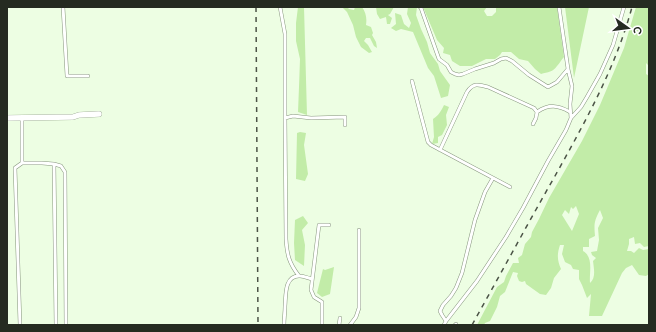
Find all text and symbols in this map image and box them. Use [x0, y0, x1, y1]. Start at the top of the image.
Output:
north arrow [608, 8, 648, 48]
text: С [630, 25, 644, 36]

